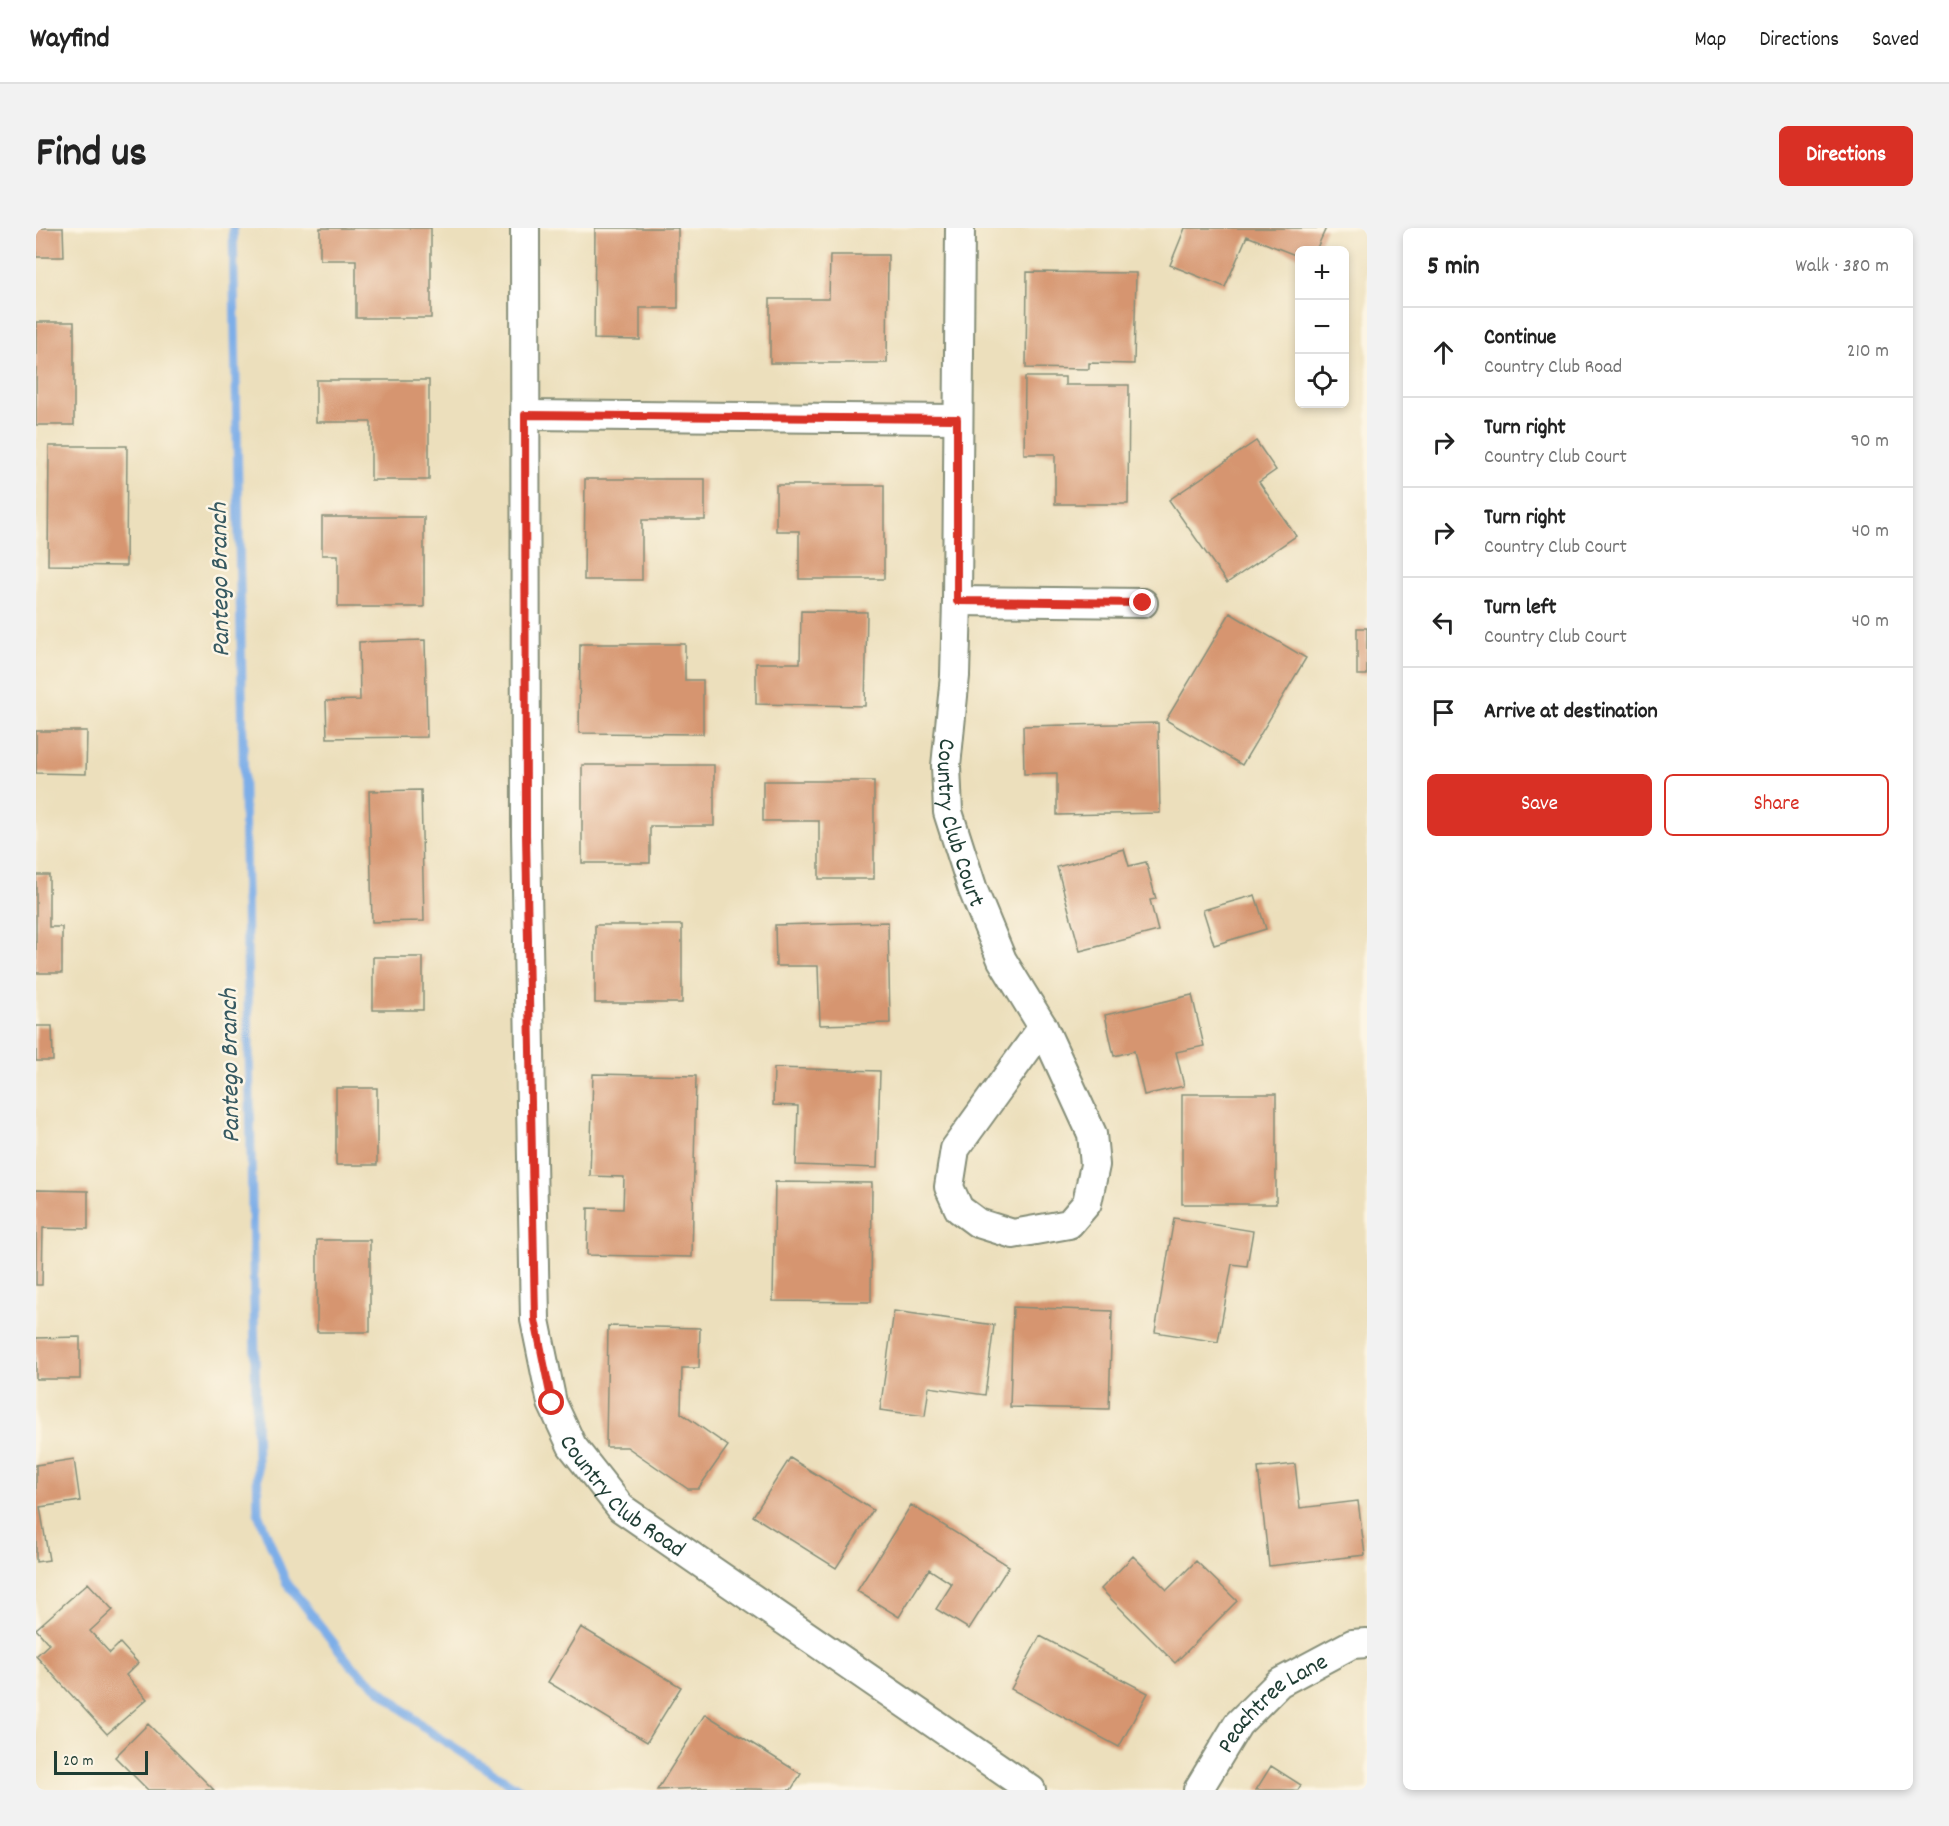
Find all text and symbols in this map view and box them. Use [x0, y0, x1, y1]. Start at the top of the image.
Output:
text: Wayfind [30, 21, 110, 61]
text: Map [1695, 26, 1726, 56]
text: Directions [1759, 26, 1839, 56]
text: Saved [1872, 26, 1919, 56]
text: Find us [36, 126, 147, 186]
button: Directions [1779, 126, 1913, 186]
map controls [1295, 246, 1349, 408]
button: + [1295, 246, 1349, 300]
text: 5 min [1427, 249, 1480, 286]
text: Walk · 380 m [1795, 253, 1889, 281]
button: − [1295, 300, 1349, 354]
text: Continue [1484, 323, 1556, 354]
icon: ahead [1427, 336, 1460, 369]
text: 210 m [1847, 338, 1889, 366]
button: locate [1295, 354, 1349, 408]
text: Country Club Road [1484, 354, 1622, 382]
text: Turn right [1484, 413, 1566, 444]
icon: right [1427, 426, 1460, 459]
text: 90 m [1851, 428, 1889, 456]
text: Country Club Court [1484, 444, 1627, 472]
water label: Pantego Branch [202, 501, 241, 658]
text: Turn right [1484, 503, 1566, 534]
icon: right [1427, 516, 1460, 549]
text: 40 m [1851, 518, 1889, 546]
text: Country Club Court [1484, 534, 1627, 562]
route end [1129, 589, 1155, 615]
text: Turn left [1484, 593, 1556, 624]
icon: left [1427, 606, 1460, 639]
text: 40 m [1851, 608, 1889, 636]
text: Country Club Court [1484, 624, 1627, 652]
icon: arrive [1427, 696, 1460, 729]
text: Arrive at destination [1484, 697, 1658, 728]
street label: Country Club Court [926, 737, 992, 913]
button: Save [1427, 774, 1652, 836]
button: Share [1664, 774, 1889, 836]
water label: Pantego Branch [212, 987, 251, 1144]
route start [538, 1389, 564, 1415]
street label: Country Club Road [549, 1430, 691, 1567]
street label: Peachtree Lane [1210, 1646, 1334, 1760]
scale bar [54, 1748, 148, 1776]
text: 20 m [63, 1750, 93, 1773]

